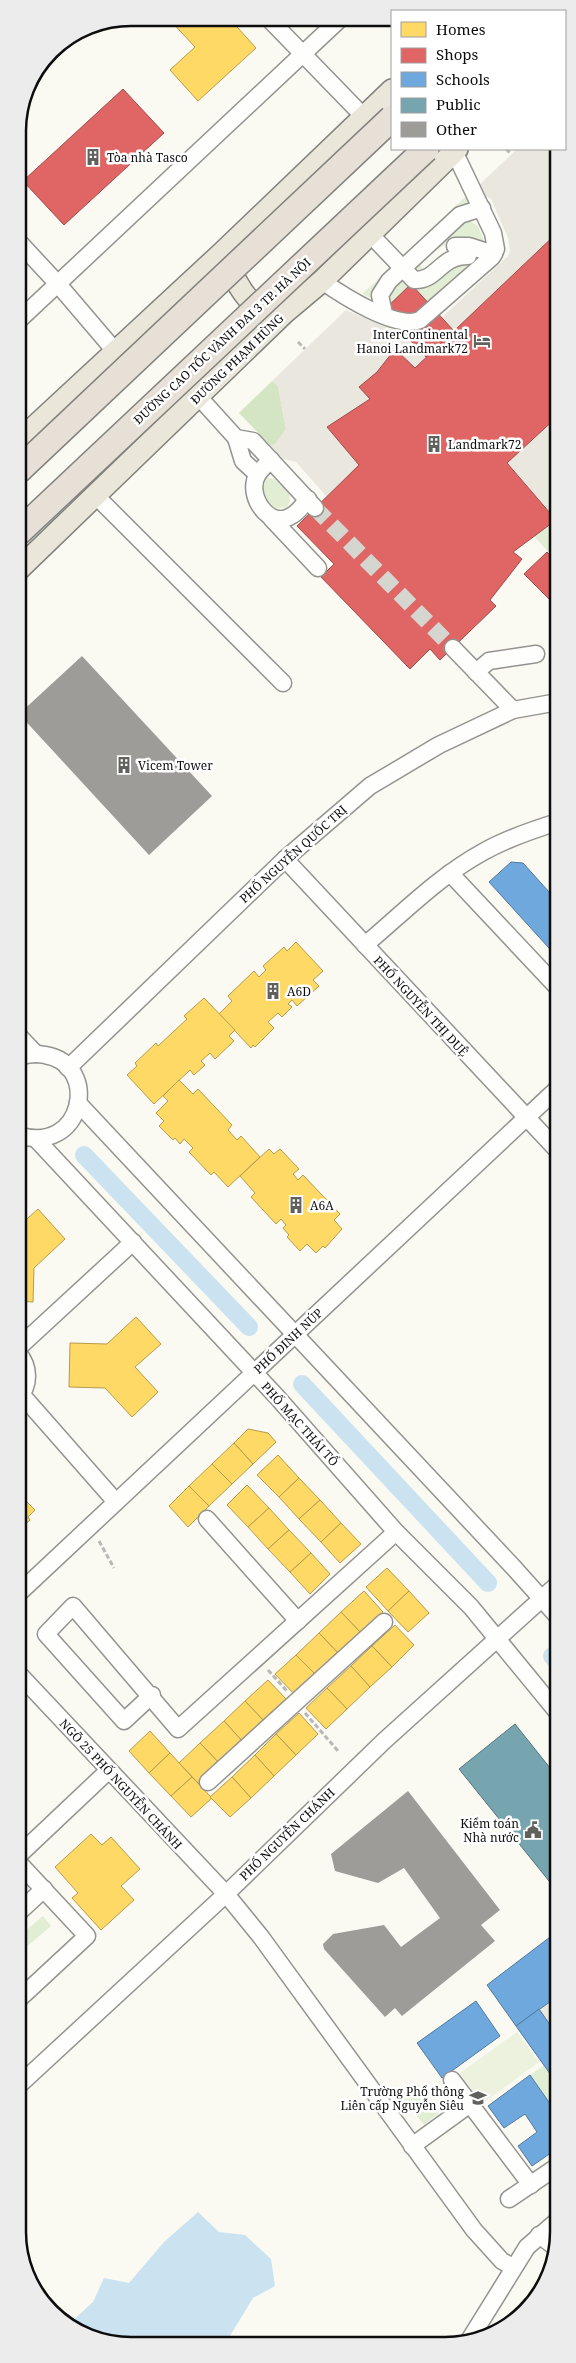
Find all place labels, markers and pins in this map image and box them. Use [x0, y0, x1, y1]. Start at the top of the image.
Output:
building icon: Tòa nhà Tasco [83, 147, 103, 167]
place label: Tòa nhà Tasco [107, 149, 188, 166]
place label: InterContinental Hanoi Landmark72 [357, 326, 468, 357]
hotel icon: InterContinental Hanoi Landmark72 [472, 331, 492, 351]
building icon: Landmark72 [424, 434, 444, 454]
place label: Landmark72 [448, 436, 522, 453]
building icon: Vicem Tower [114, 755, 134, 775]
place label: Vicem Tower [138, 757, 213, 774]
building icon: A6D [263, 981, 283, 1001]
place label: A6D [287, 983, 311, 1000]
building icon: A6A [286, 1195, 306, 1215]
place label: A6A [310, 1197, 334, 1214]
place label: Kiểm toán Nhà nước [460, 1815, 519, 1846]
public building icon: Kiểm toán Nhà nước [523, 1820, 543, 1840]
place label: Trường Phổ thông Liên cấp Nguyễn Siêu [341, 2083, 465, 2114]
school or university icon: Trường Phổ thông Liên cấp Nguyễn Siêu [468, 2088, 488, 2108]

